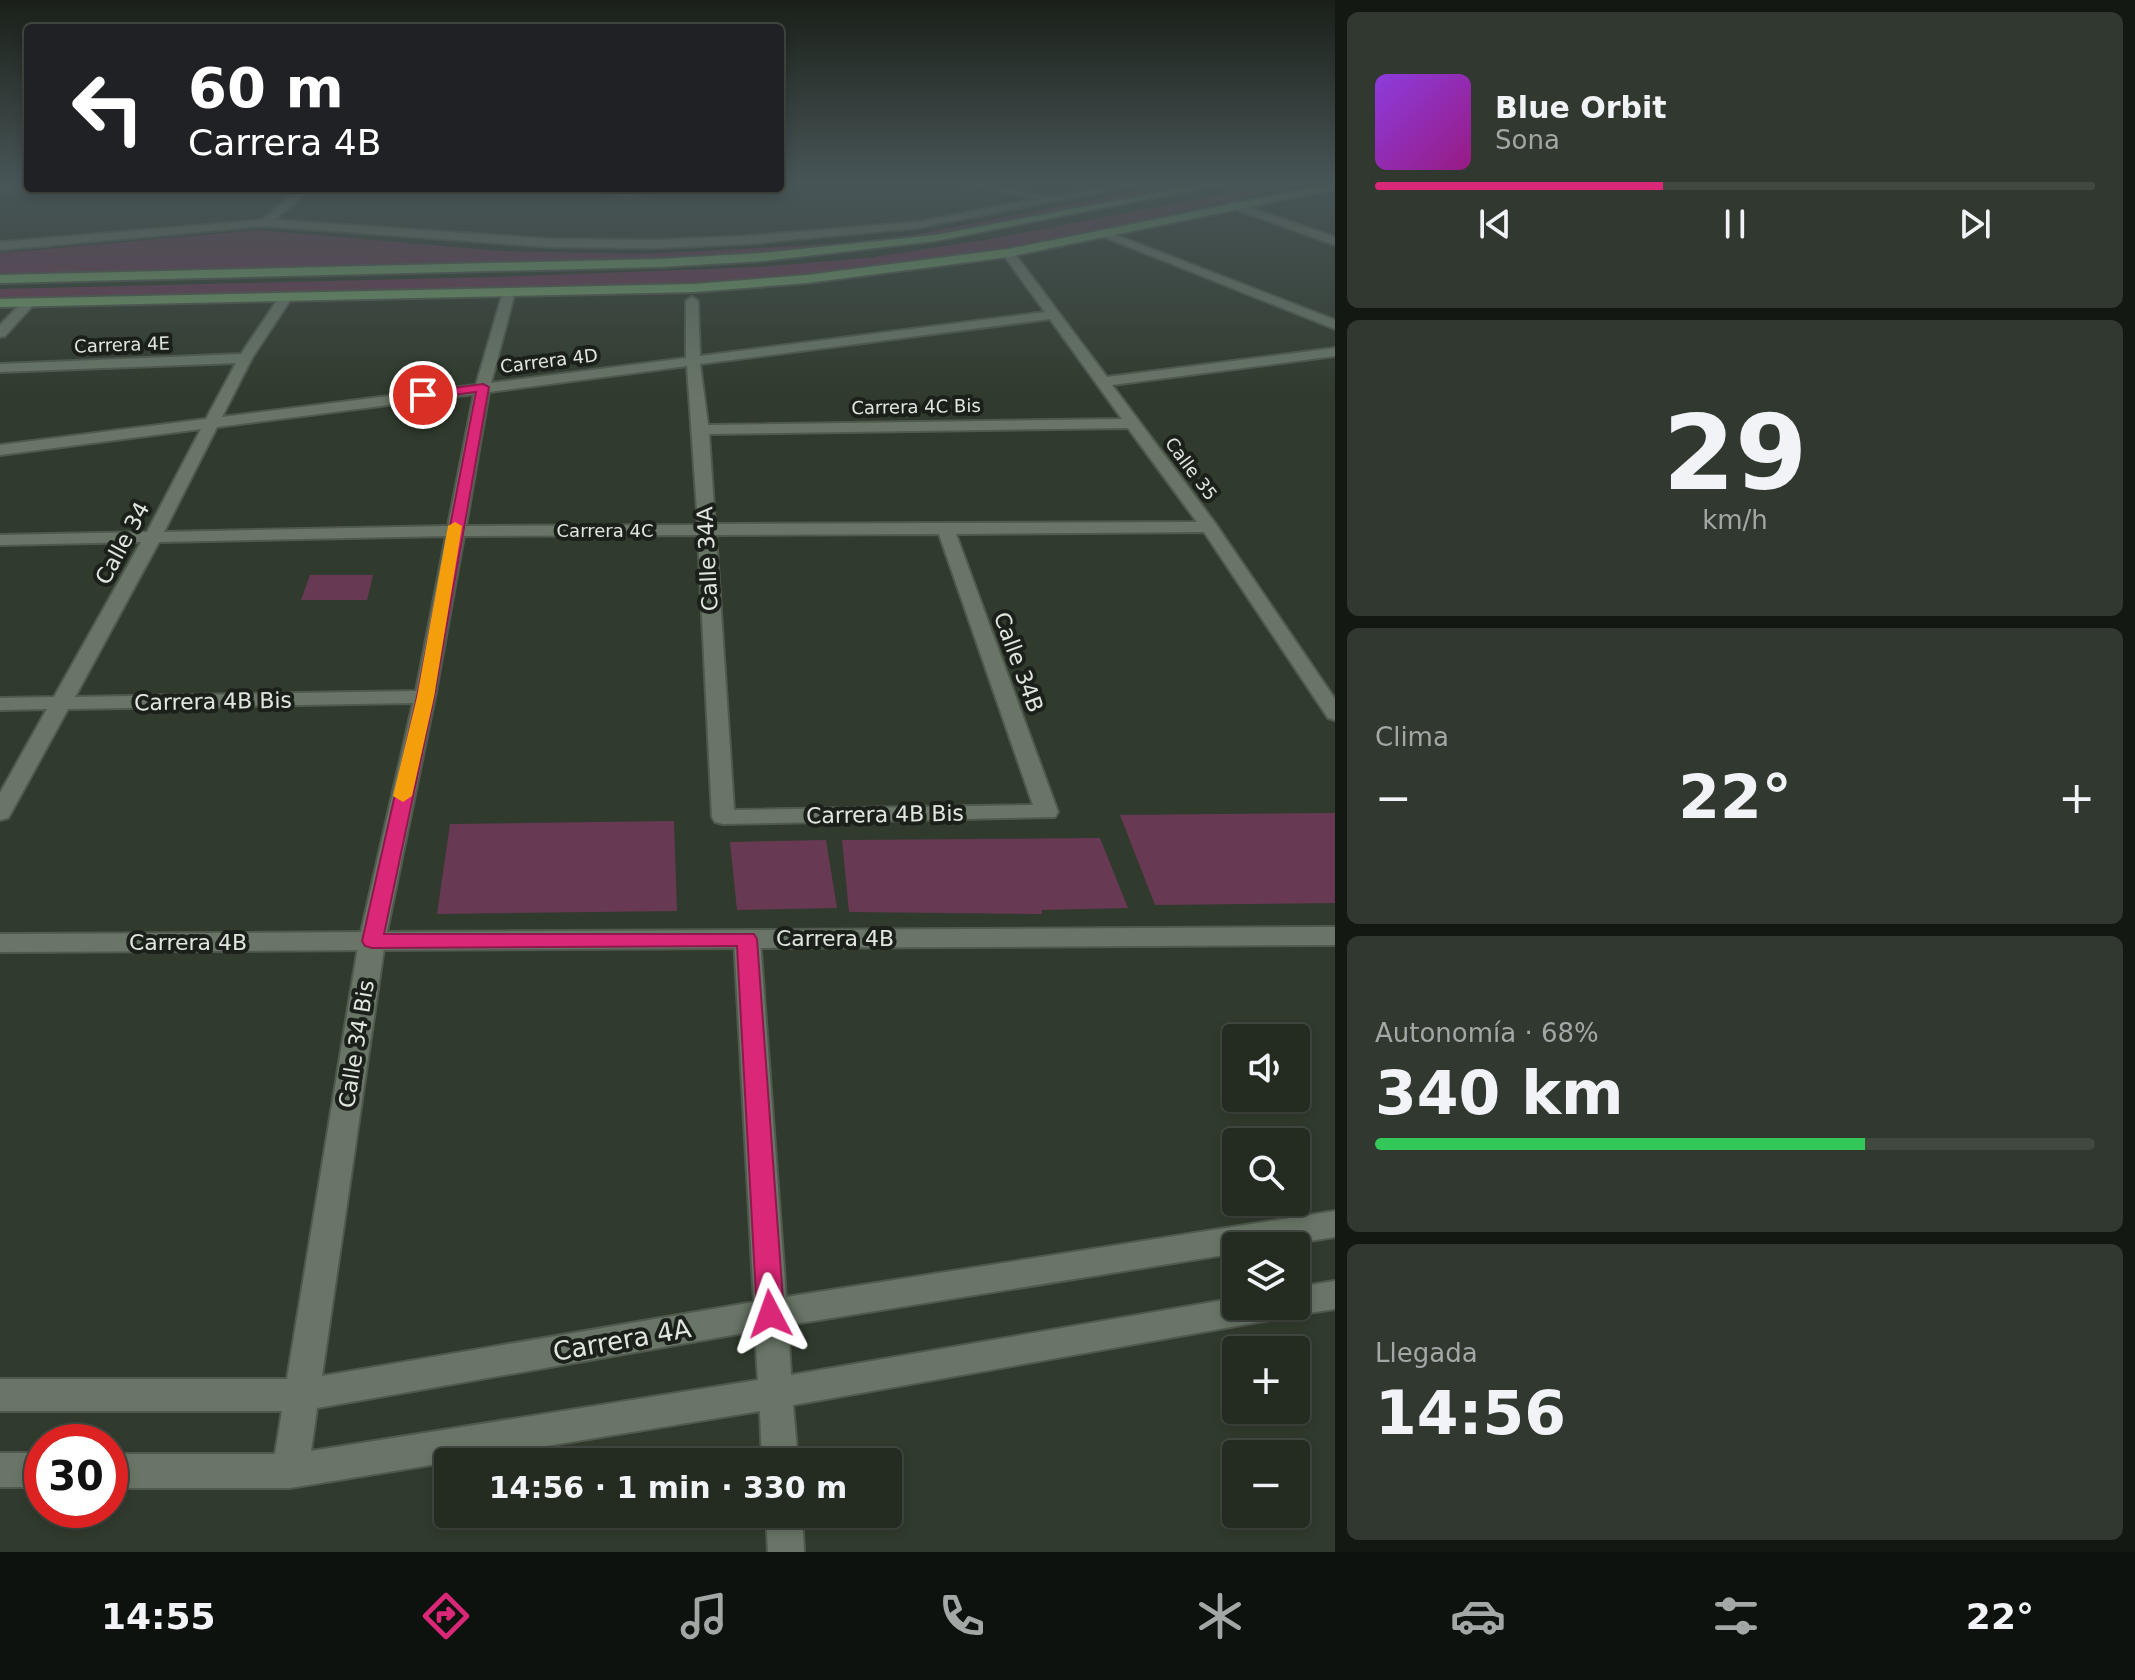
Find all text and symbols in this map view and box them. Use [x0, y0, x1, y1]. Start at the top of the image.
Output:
text: 60 m [188, 55, 344, 120]
icon: left [56, 56, 160, 160]
text: Blue Orbit [1495, 90, 1667, 125]
text: Carrera 4B [188, 122, 381, 163]
text: Sona [1495, 125, 1560, 155]
icon: previous [1473, 202, 1517, 246]
icon: pause [1713, 202, 1757, 246]
icon: next [1953, 202, 1997, 246]
street label: Carrera 4E [74, 332, 170, 357]
street label: Carrera 4D [499, 344, 599, 377]
pin [389, 361, 457, 429]
icon: arrive [401, 373, 445, 417]
text: 29 [1663, 392, 1807, 514]
street label: Carrera 4C Bis [851, 395, 981, 418]
street label: Calle 35 [1161, 433, 1222, 504]
street label: Calle 34 [90, 498, 155, 589]
text: km/h [1702, 505, 1768, 535]
street label: Calle 34A [692, 506, 723, 612]
street label: Carrera 4C [557, 520, 653, 541]
street label: Calle 34B [989, 609, 1048, 716]
street label: Carrera 4B Bis [134, 688, 292, 715]
text: Clima [1375, 722, 1449, 752]
text: 22° [1678, 762, 1792, 832]
text: − [1375, 772, 1412, 823]
text: + [2058, 772, 2095, 823]
street label: Carrera 4B Bis [806, 801, 964, 828]
street label: Carrera 4B [776, 926, 894, 951]
street label: Carrera 4B [129, 930, 247, 955]
street label: Calle 34 Bis [334, 978, 379, 1110]
text: Autonomía · 68% [1375, 1018, 1599, 1048]
map controls [1222, 1024, 1310, 1528]
button: sound [1222, 1024, 1310, 1112]
text: 340 km [1375, 1058, 1624, 1128]
button: search [1222, 1128, 1310, 1216]
button: layers [1222, 1232, 1310, 1320]
position arrow [728, 1272, 812, 1356]
street label: Carrera 4A [551, 1313, 694, 1367]
button: + [1222, 1336, 1310, 1424]
text: Llegada [1375, 1338, 1478, 1368]
text: 14:56 [1375, 1378, 1566, 1448]
speed limit sign: 30 [24, 1424, 128, 1528]
button: − [1222, 1440, 1310, 1528]
text: 14:56 · 1 min · 330 m [489, 1470, 847, 1505]
icon: directions [418, 1588, 474, 1644]
icon: music [676, 1588, 732, 1644]
icon: phone [934, 1588, 990, 1644]
icon: climate [1192, 1588, 1248, 1644]
icon: car [1450, 1588, 1506, 1644]
icon: filters [1708, 1588, 1764, 1644]
text: 14:55 [101, 1596, 216, 1637]
text: 22° [1966, 1596, 2034, 1637]

